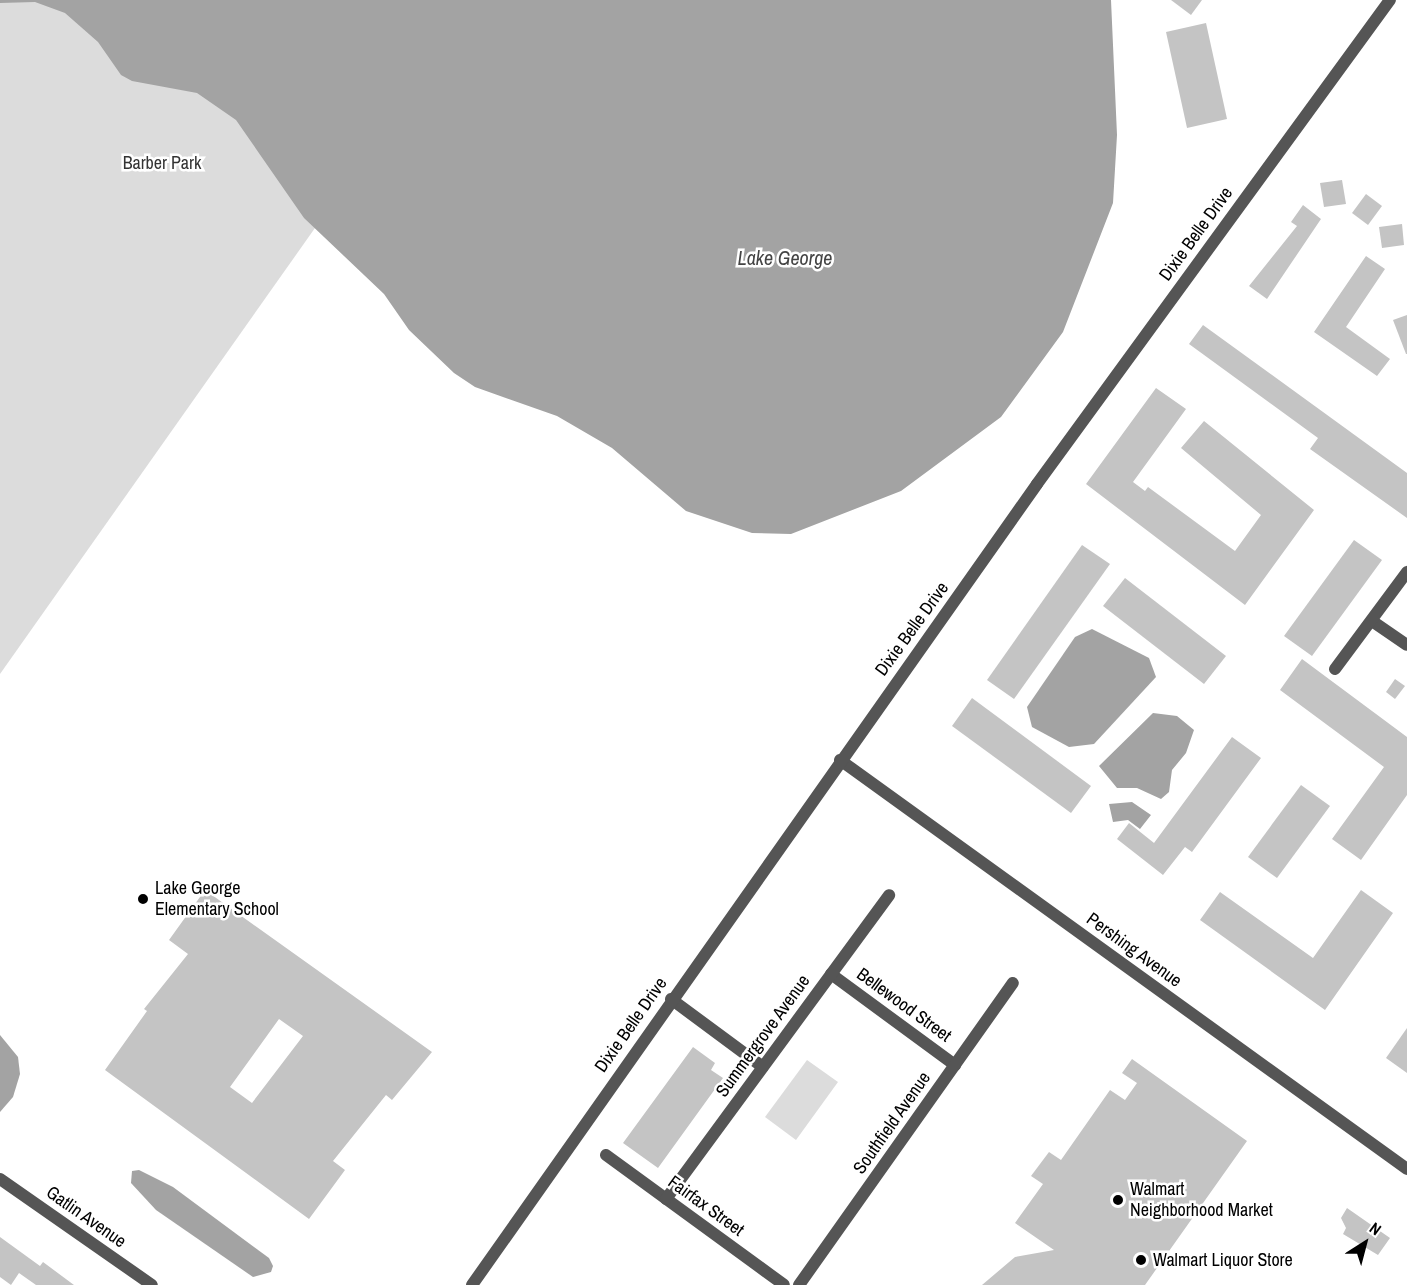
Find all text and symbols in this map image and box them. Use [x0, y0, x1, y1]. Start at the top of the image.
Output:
park label: Barber Park [123, 152, 201, 174]
street label: Dixie Belle Drive [1155, 183, 1237, 285]
water label: Lake George [738, 245, 832, 269]
street label: Dixie Belle Drive [871, 578, 953, 680]
place label: Lake George Elementary School [155, 878, 279, 920]
marker: Lake George Elementary School [136, 892, 150, 906]
street label: Pershing Avenue [1082, 908, 1186, 992]
street label: Bellewood Street [853, 963, 955, 1047]
street label: Summergrove Avenue [711, 970, 815, 1102]
street label: Dixie Belle Drive [590, 973, 672, 1077]
street label: Southfield Avenue [849, 1067, 935, 1179]
street label: Fairfax Street [664, 1171, 748, 1241]
place label: Walmart Neighborhood Market [1130, 1179, 1273, 1222]
street label: Gatlin Avenue [42, 1181, 130, 1253]
marker: Walmart Neighborhood Market [1111, 1193, 1125, 1207]
north arrow [1335, 1213, 1395, 1273]
text: N [1365, 1217, 1386, 1240]
place label: Walmart Liquor Store [1153, 1249, 1293, 1271]
marker: Walmart Liquor Store [1134, 1253, 1148, 1267]

